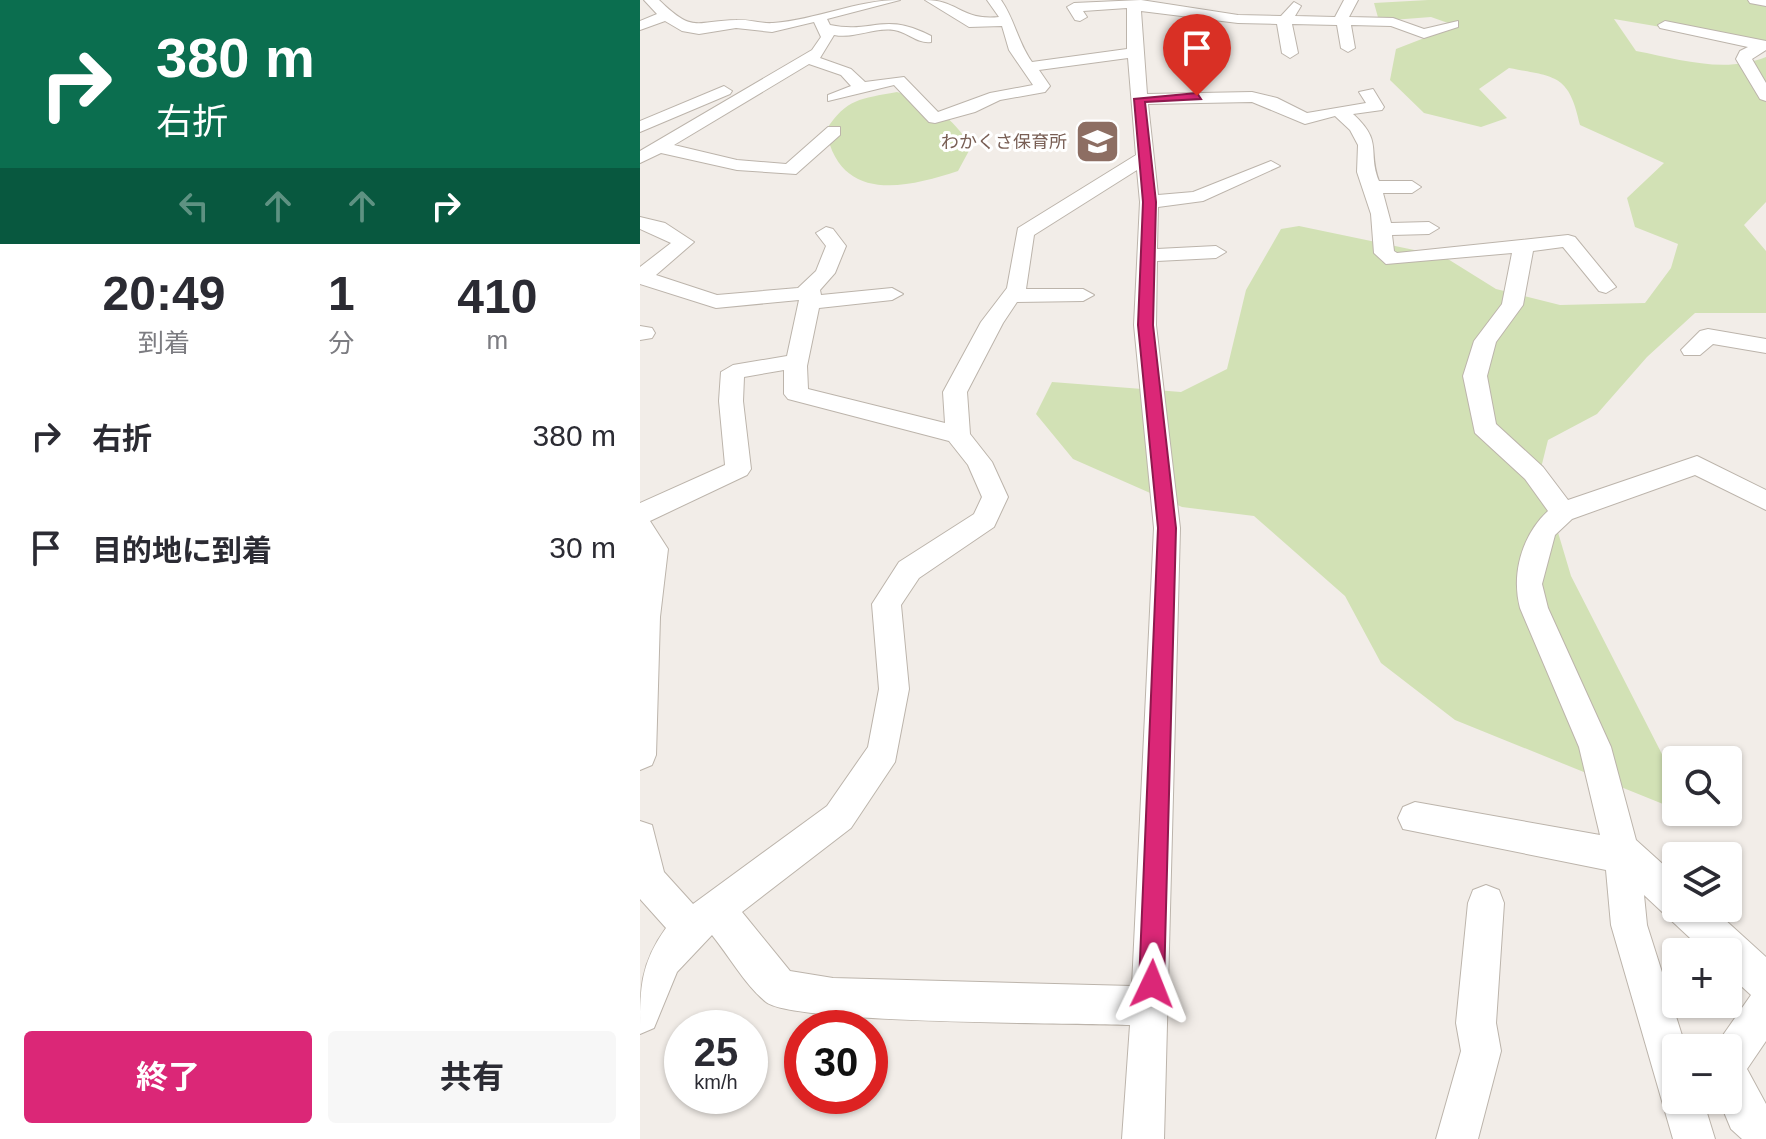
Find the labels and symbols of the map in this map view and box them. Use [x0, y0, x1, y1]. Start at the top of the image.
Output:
pin [1163, 14.0, 1231, 96]
school or university icon: わかくさ保育所 [1074, 118, 1122, 166]
place label: わかくさ保育所 [941, 132, 1067, 152]
position arrow [1110, 942, 1194, 1026]
speed limit sign: 30 [784, 1010, 888, 1114]

